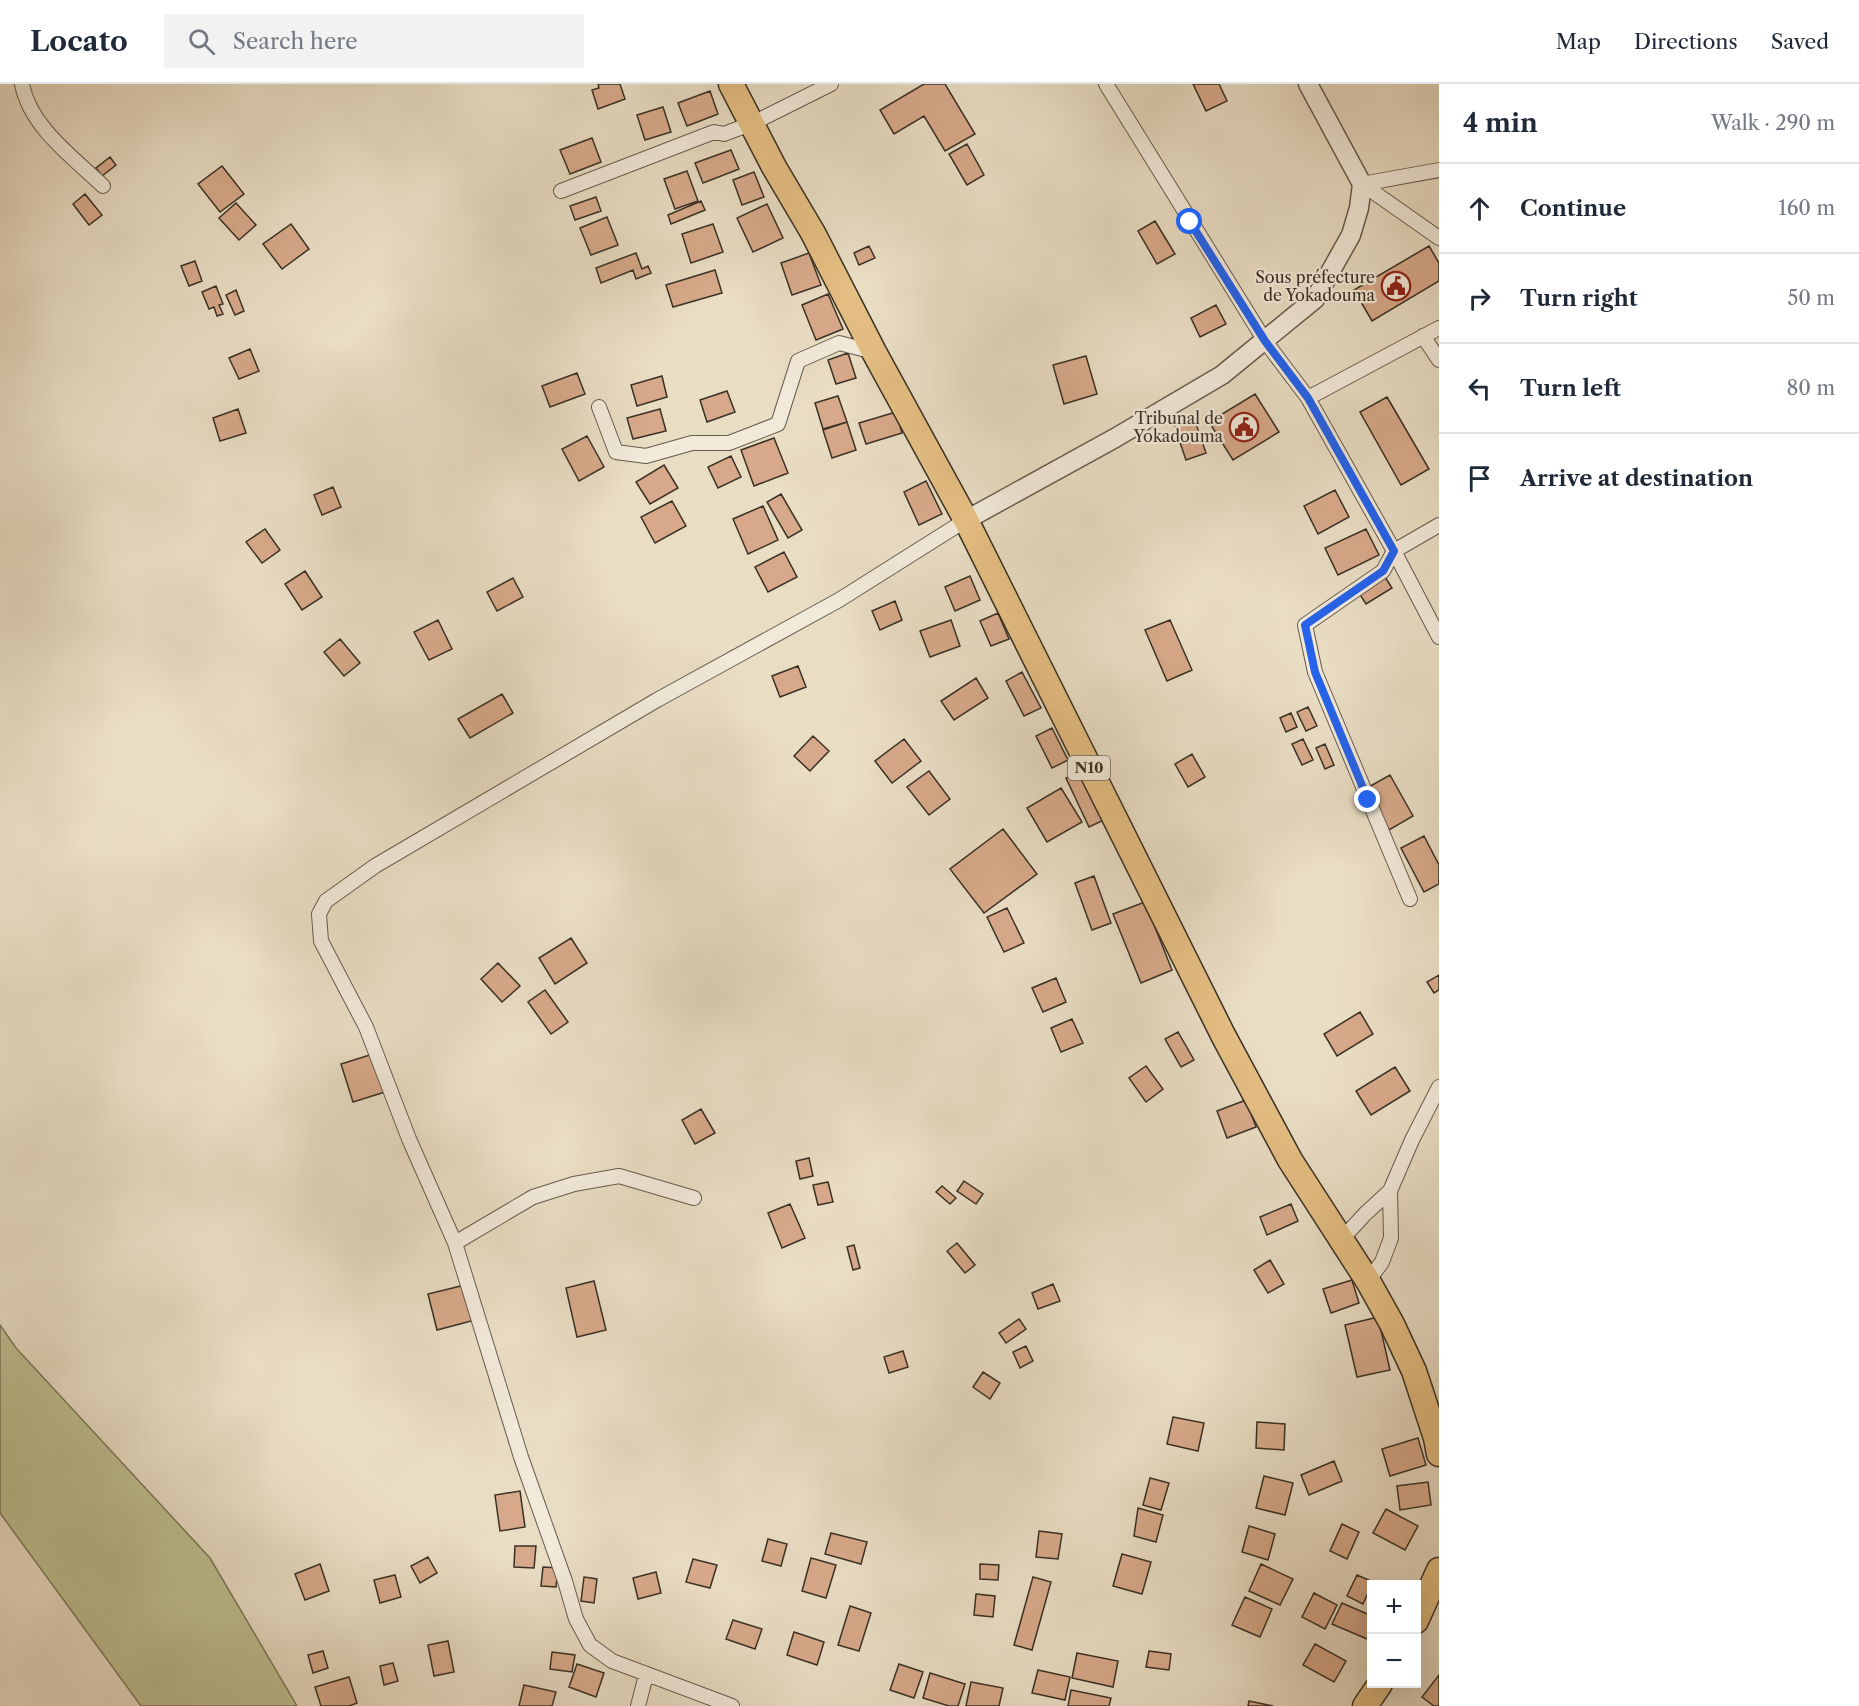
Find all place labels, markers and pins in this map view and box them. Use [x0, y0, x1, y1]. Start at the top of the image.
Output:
place label: Sous préfecture de Yokadouma [1255, 267, 1376, 305]
public building icon: Sous préfecture de Yokadouma [1380, 270, 1412, 302]
place label: Tribunal de Yokadouma [1133, 408, 1224, 446]
public building icon: Tribunal de Yokadouma [1228, 411, 1260, 443]

